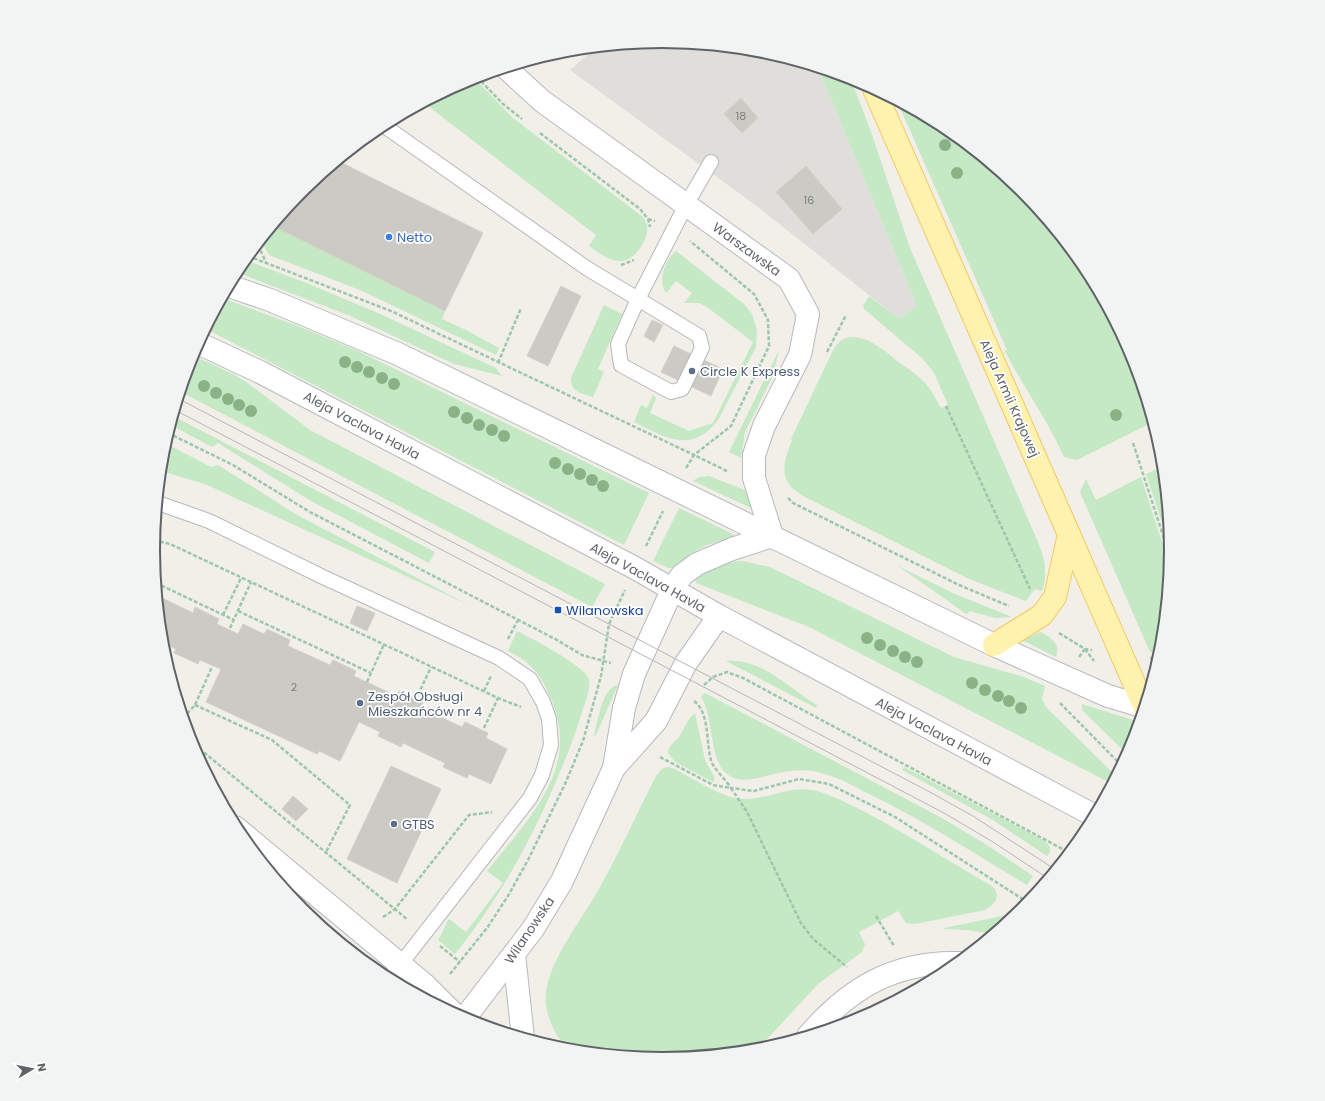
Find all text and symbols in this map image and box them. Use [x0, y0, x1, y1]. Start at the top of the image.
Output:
house number: 18 [736, 108, 746, 124]
house number: 16 [804, 192, 814, 208]
street label: Warszawska [708, 218, 785, 281]
place label: Netto [397, 228, 432, 247]
marker: Netto [384, 232, 394, 242]
street label: Aleja Armii Krajowej [975, 336, 1044, 460]
place label: Circle K Express [700, 362, 800, 381]
marker: Circle K Express [687, 366, 697, 376]
street label: Aleja Vaclava Havla [300, 387, 423, 464]
street label: Aleja Vaclava Havla [586, 538, 709, 617]
place label: Wilanowska [566, 601, 643, 620]
marker: Wilanowska [553, 605, 563, 615]
house number: 2 [291, 679, 297, 695]
place label: Zespół Obsługi Mieszkańców nr 4 [368, 687, 482, 721]
street label: Aleja Vaclava Havla [872, 693, 995, 770]
marker: Zespół Obsługi Mieszkańców nr 4 [355, 698, 365, 708]
place label: GTBS [402, 815, 435, 834]
marker: GTBS [389, 819, 399, 829]
street label: Wilanowska [500, 893, 559, 968]
north arrow [12, 1049, 52, 1089]
text: N [33, 1062, 50, 1073]

